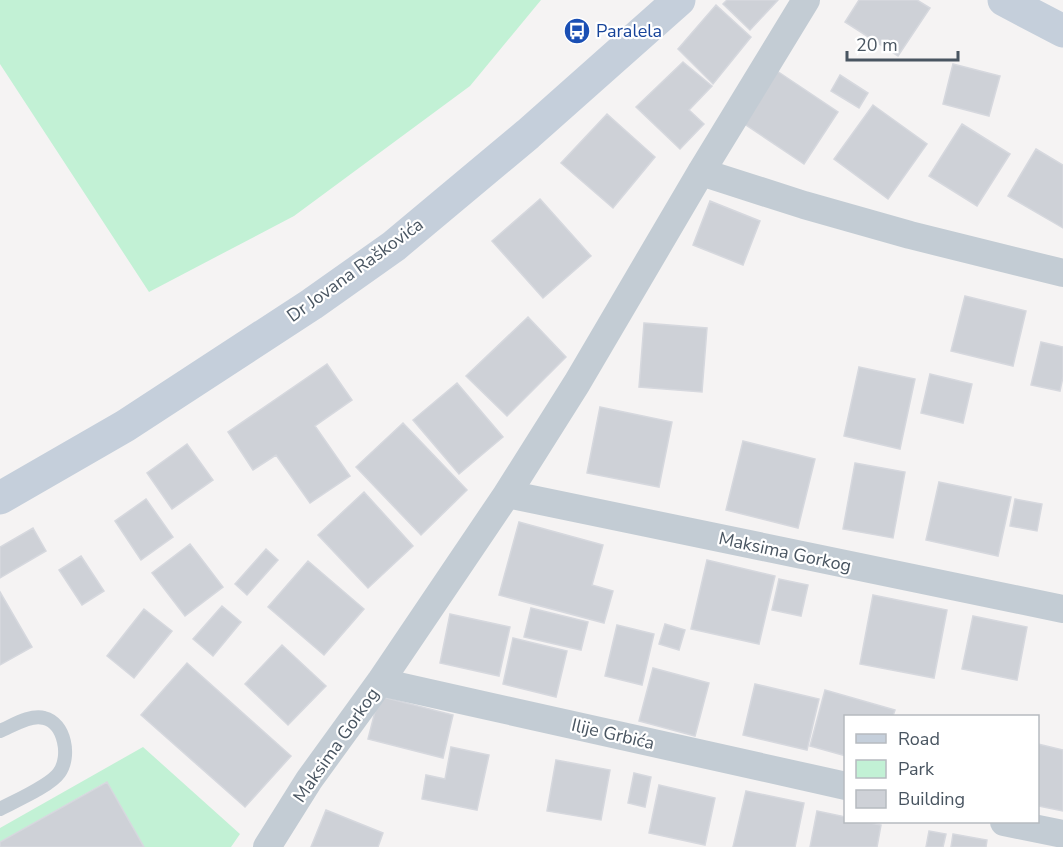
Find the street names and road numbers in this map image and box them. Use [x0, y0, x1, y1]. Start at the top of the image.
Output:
street label: Dr Jovana Raškovića [282, 212, 428, 328]
street label: Maksima Gorkog [716, 526, 854, 578]
street label: Maksima Gorkog [287, 683, 385, 807]
street label: Ilije Grbića [569, 713, 657, 755]

